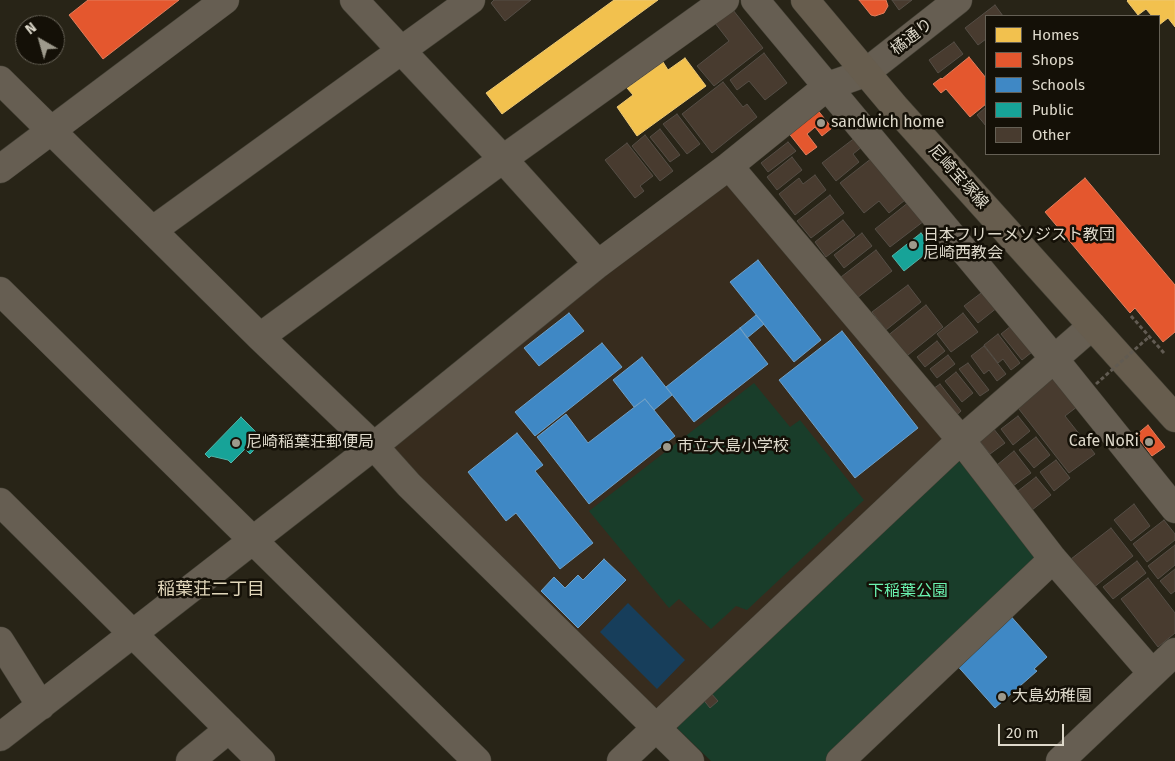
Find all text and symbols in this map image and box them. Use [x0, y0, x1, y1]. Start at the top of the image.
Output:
north arrow [15, 15, 65, 65]
street label: 橘通り [887, 15, 937, 59]
legend [985, 15, 1160, 155]
text: N [22, 19, 40, 38]
text: Homes [1032, 26, 1079, 44]
text: Shops [1032, 51, 1074, 69]
text: Schools [1032, 76, 1085, 94]
text: Public [1032, 101, 1074, 119]
place label: sandwich home [831, 113, 944, 133]
marker: sandwich home [815, 117, 827, 129]
text: Other [1032, 126, 1071, 144]
street label: 尼崎宝塚線 [924, 141, 992, 213]
place label: 日本フリーメソジスト教団 尼崎西教会 [923, 226, 1115, 264]
marker: 日本フリーメソジスト教団 尼崎西教会 [907, 239, 919, 251]
place label: Cafe NoRi [1069, 432, 1139, 452]
place label: 尼崎稲葉荘郵便局 [246, 433, 374, 453]
marker: Cafe NoRi [1143, 436, 1155, 448]
marker: 尼崎稲葉荘郵便局 [230, 437, 242, 449]
place label: 市立大島小学校 [677, 437, 789, 457]
marker: 市立大島小学校 [661, 441, 673, 453]
district label: 稲葉荘二丁目 [157, 579, 265, 601]
park label: 下稲葉公園 [868, 582, 948, 602]
place label: 大島幼稚園 [1012, 687, 1092, 707]
marker: 大島幼稚園 [996, 691, 1008, 703]
scale bar [1000, 714, 1066, 746]
text: 20 m [1006, 724, 1039, 742]

